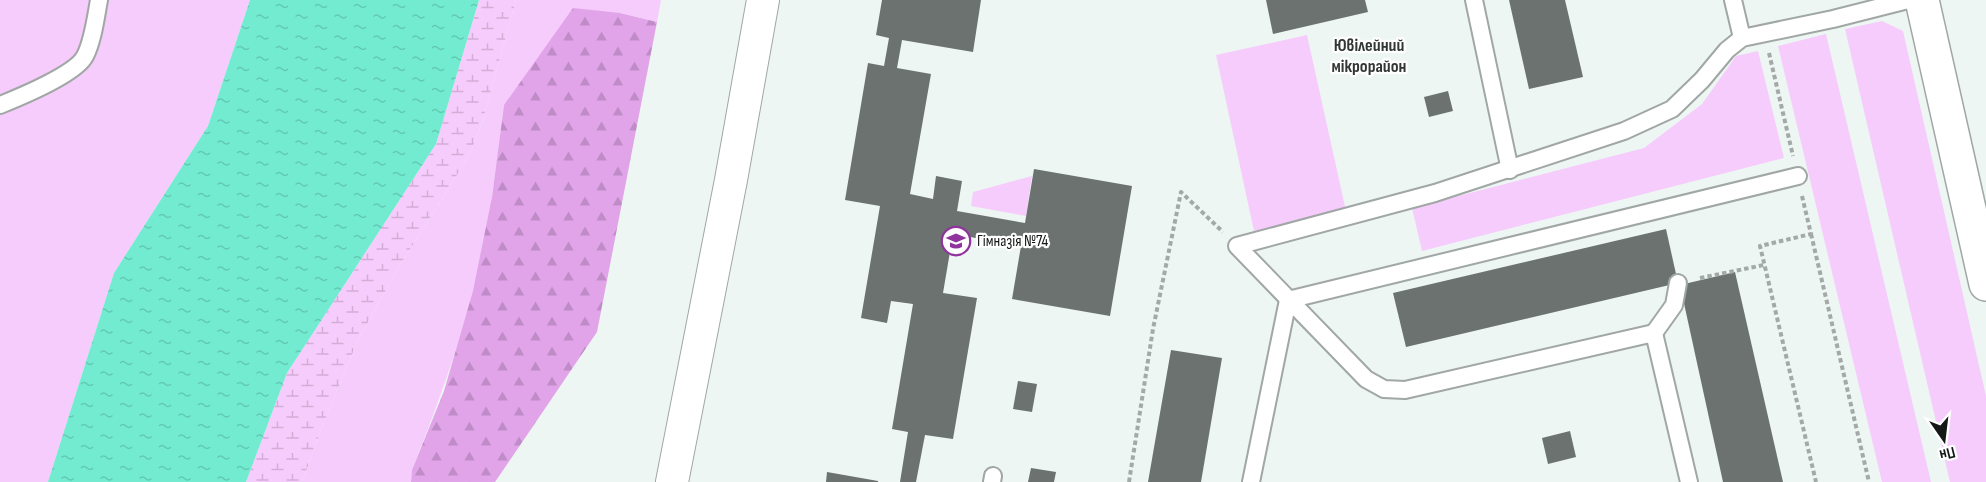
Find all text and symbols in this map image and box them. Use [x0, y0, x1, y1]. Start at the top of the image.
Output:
district label: Ювілейний мікрорайон [1332, 35, 1407, 77]
school or university icon: Гімназія №74 [940, 225, 972, 257]
place label: Гімназія №74 [977, 232, 1049, 251]
north arrow [1914, 410, 1974, 470]
text: Пн [1937, 442, 1957, 464]

